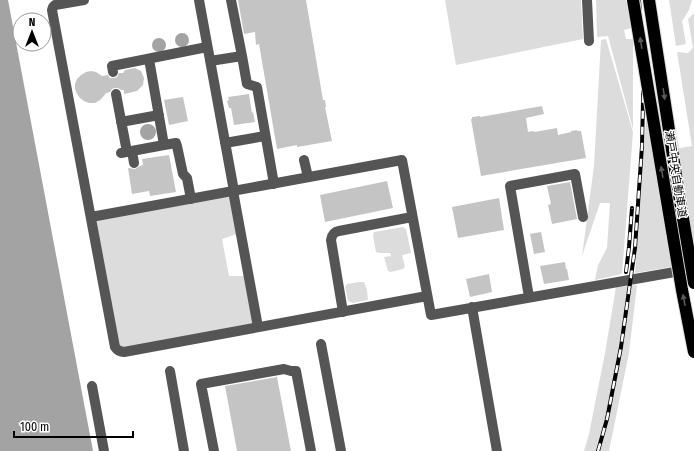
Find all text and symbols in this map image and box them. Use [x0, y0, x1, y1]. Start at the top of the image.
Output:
north arrow [12, 12, 52, 52]
text: N [29, 16, 35, 29]
one-way arrow [637, 37, 643, 49]
one-way arrow [661, 88, 667, 100]
street label: 瀬戸中央自動車道 [662, 130, 689, 219]
one-way arrow [659, 165, 665, 178]
one-way arrow [680, 294, 686, 306]
scale bar [14, 413, 133, 439]
text: 100 m [20, 420, 49, 434]

